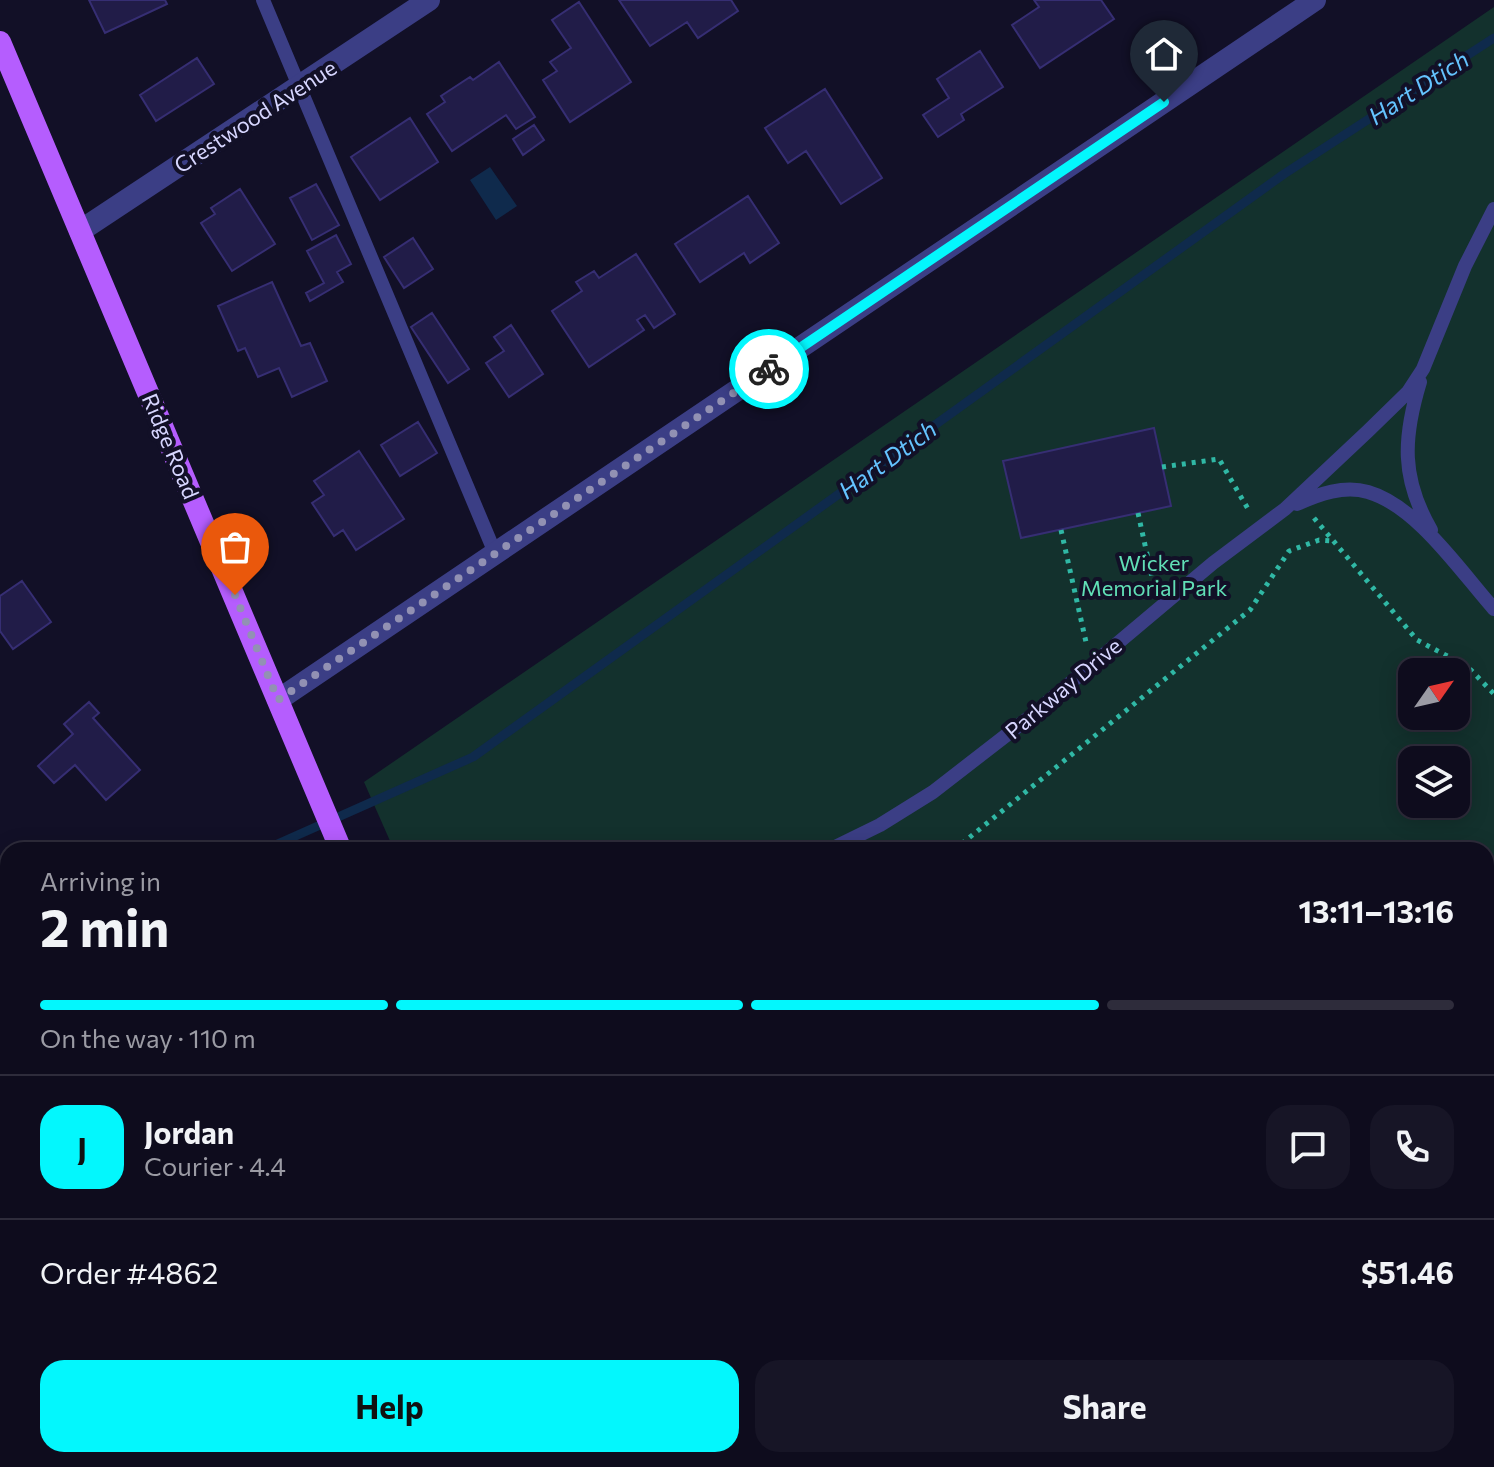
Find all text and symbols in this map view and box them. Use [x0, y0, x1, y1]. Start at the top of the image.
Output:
pin [1130, 20, 1198, 102]
icon: home [1142, 32, 1186, 76]
water label: Hart Dtich [1362, 44, 1474, 130]
street label: Crestwood Avenue [169, 54, 341, 178]
courier [729, 329, 809, 409]
icon: bike [747, 347, 791, 391]
street label: Ridge Road [137, 389, 205, 503]
water label: Hart Dtich [832, 414, 942, 504]
pin [201, 513, 269, 595]
icon: bag [213, 525, 257, 569]
park label: Wicker Memorial Park [1081, 549, 1227, 601]
street label: Parkway Drive [999, 632, 1127, 744]
north arrow [1398, 658, 1470, 730]
map controls [1398, 658, 1470, 818]
button: layers [1398, 746, 1470, 818]
text: Arriving in [40, 865, 161, 896]
text: 13:11–13:16 [1298, 892, 1454, 929]
text: 2 min [40, 894, 169, 958]
text: On the way · 110 m [40, 1022, 256, 1053]
button: chat [1266, 1105, 1350, 1189]
button: phone [1370, 1105, 1454, 1189]
text: Jordan [144, 1113, 234, 1150]
text: J [77, 1129, 87, 1166]
text: Courier · 4.4 [144, 1150, 286, 1181]
text: Order #4862 [40, 1253, 218, 1290]
text: $51.46 [1361, 1253, 1454, 1290]
button: Help [40, 1360, 739, 1452]
button: Share [755, 1360, 1454, 1452]

